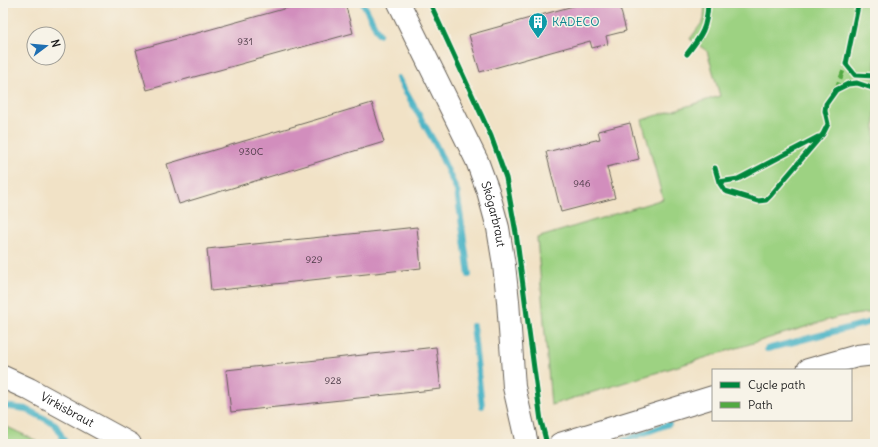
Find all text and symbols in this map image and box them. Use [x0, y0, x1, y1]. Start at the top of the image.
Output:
building icon: KADECO [527, 11, 549, 39]
place label: KADECO [552, 14, 599, 29]
north arrow [26, 26, 66, 66]
house number: 931 [237, 35, 253, 48]
text: N [48, 38, 63, 49]
house number: 930C [239, 145, 264, 158]
house number: 946 [573, 177, 591, 190]
street label: Skógarbraut [478, 179, 509, 248]
house number: 929 [306, 253, 323, 266]
legend [712, 369, 852, 421]
house number: 928 [325, 374, 342, 387]
text: Cycle path [748, 377, 805, 392]
street label: Virkisbraut [38, 389, 97, 430]
text: Path [748, 397, 773, 412]

